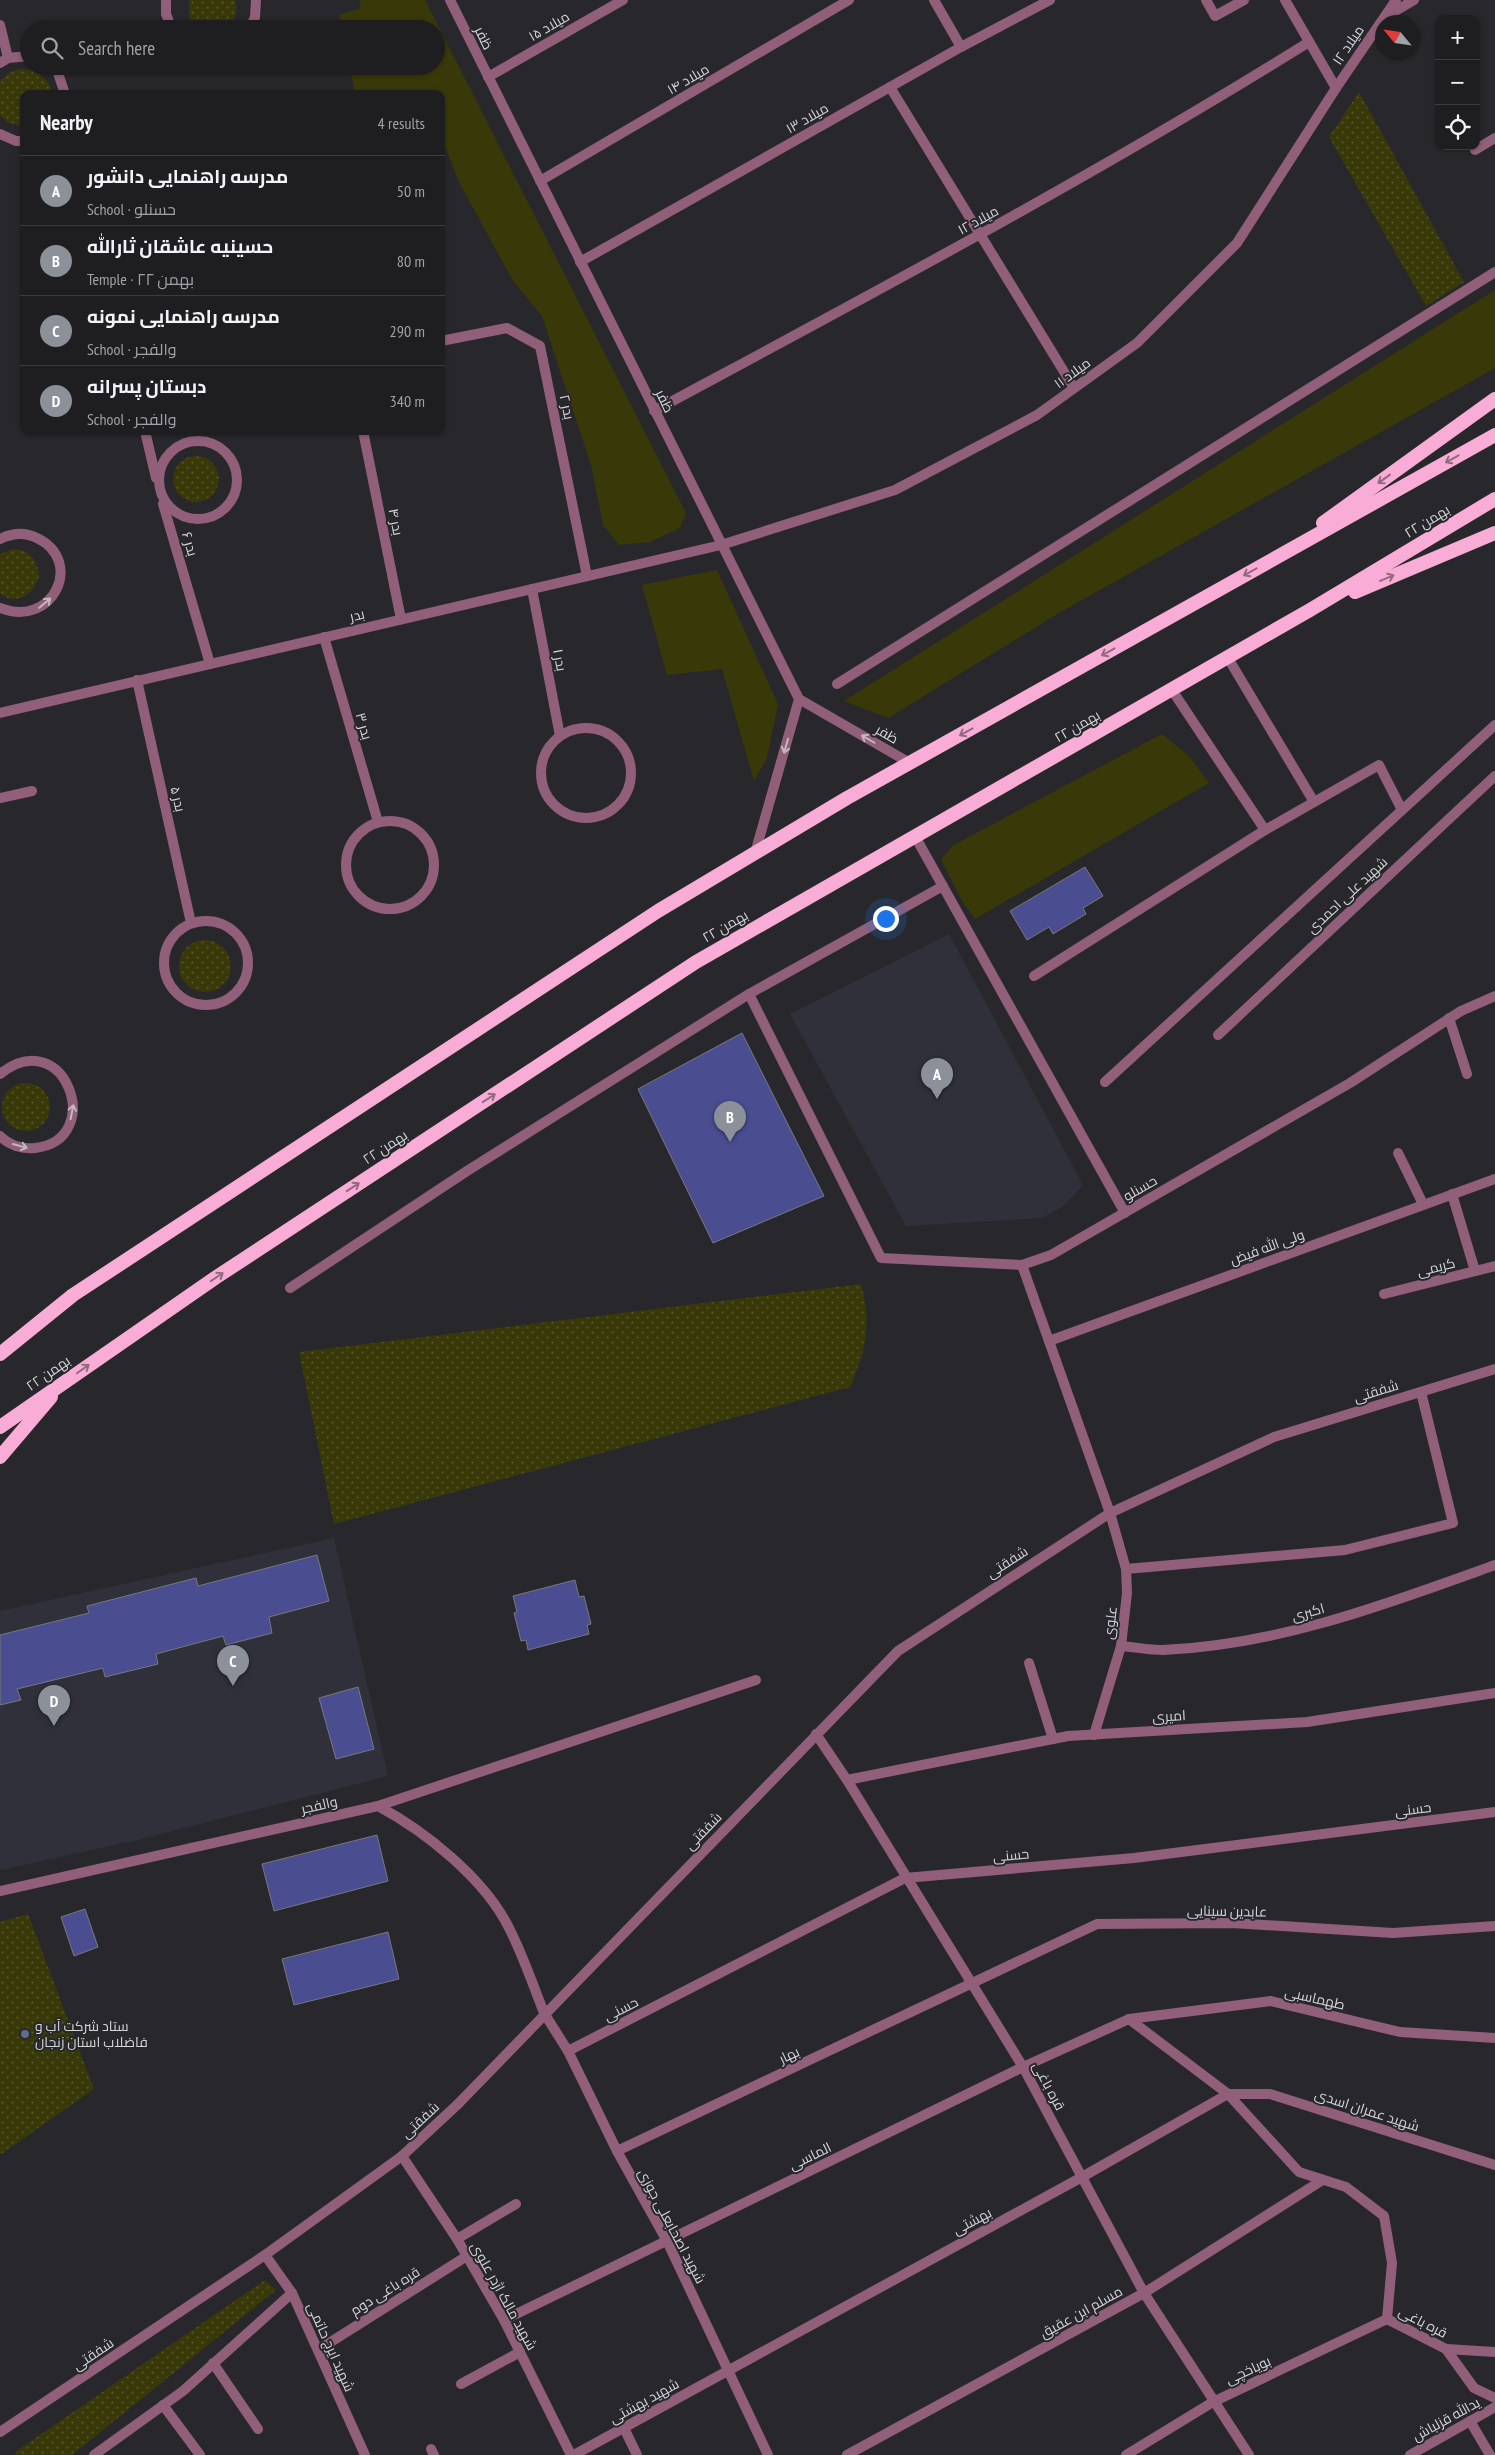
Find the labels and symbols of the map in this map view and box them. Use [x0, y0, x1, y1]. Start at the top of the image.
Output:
street label: میلاد ۱۵ [525, 7, 573, 45]
north arrow [1375, 15, 1420, 60]
street label: میلاد ۱۲ [1328, 22, 1368, 68]
street label: ظفر [470, 23, 497, 53]
street label: میلاد ۱۴ [664, 60, 712, 98]
street label: میلاد ۱۳ [783, 99, 831, 137]
street label: میلاد ۱۲ [954, 201, 1002, 239]
street label: میلاد ۱۱ [1050, 354, 1094, 392]
street label: ظفر [651, 386, 678, 416]
street label: بدر ۲ [556, 393, 578, 421]
one-way arrow [1446, 454, 1460, 464]
one-way arrow [1377, 474, 1391, 484]
street label: ۲۲ بهمن [1401, 500, 1453, 542]
street label: بدر ۴ [385, 507, 407, 537]
street label: بدر ۶ [178, 530, 202, 558]
one-way arrow [1243, 568, 1257, 578]
one-way arrow [1379, 573, 1394, 583]
one-way arrow [38, 598, 51, 609]
street label: بدر [347, 605, 366, 626]
street label: بدر ۱ [549, 647, 571, 673]
one-way arrow [1101, 648, 1116, 657]
street label: ۲۲ بهمن [1051, 706, 1103, 746]
street label: بدر ۳ [352, 710, 376, 742]
street label: ظفر [871, 720, 902, 748]
one-way arrow [960, 727, 974, 737]
one-way arrow [861, 733, 876, 743]
one-way arrow [780, 737, 790, 753]
street label: بدر ۵ [166, 785, 190, 813]
street label: شهید علی احمدی [1303, 853, 1391, 937]
street label: ۲۲ بهمن [699, 906, 751, 946]
your location [873, 906, 899, 932]
pin: A [921, 1058, 953, 1099]
one-way arrow [481, 1093, 495, 1103]
pin: B [714, 1101, 746, 1142]
one-way arrow [68, 1105, 77, 1121]
street label: ۲۲ بهمن [359, 1126, 411, 1168]
one-way arrow [11, 1142, 27, 1151]
street label: حسنلو [1120, 1171, 1160, 1205]
one-way arrow [346, 1182, 360, 1193]
street label: ولی الله فیض [1227, 1225, 1307, 1269]
street label: کریمی [1415, 1254, 1457, 1280]
one-way arrow [210, 1272, 224, 1282]
street label: ۲۲ بهمن [22, 1351, 74, 1395]
one-way arrow [76, 1364, 90, 1374]
street label: شفقتی [1351, 1376, 1401, 1406]
street label: شفقتی [983, 1542, 1031, 1582]
street label: اکبری [1290, 1599, 1326, 1625]
street label: علوی [1099, 1605, 1121, 1641]
pin: C [217, 1645, 249, 1686]
pin: D [38, 1685, 70, 1726]
street label: امیری [1152, 1706, 1186, 1726]
street label: والفجر [298, 1792, 339, 1818]
street label: حسنی [1394, 1798, 1432, 1820]
street label: شفقتی [681, 1808, 725, 1854]
street label: حسنی [992, 1844, 1030, 1866]
street label: عابدین سینایی [1187, 1901, 1267, 1921]
street label: طهماسبی [1283, 1982, 1347, 2014]
street label: حسنی [601, 1993, 641, 2025]
place label: ستاد شرکت آب و فاضلاب استان زنجان [35, 2017, 148, 2051]
marker: ستاد شرکت آب و فاضلاب استان زنجان [19, 2028, 31, 2040]
street label: بهار [775, 2042, 802, 2068]
street label: قره باغی [1029, 2059, 1069, 2113]
street label: شهید عمران اسدی [1312, 2085, 1422, 2135]
street label: شفقتی [397, 2098, 443, 2142]
street label: الماسی [786, 2138, 834, 2174]
street label: شهید اصحابعلی جوزی [634, 2165, 710, 2287]
street label: بهشتی [949, 2203, 995, 2239]
street label: شهید مالک اژدر علوی [467, 2239, 541, 2353]
street label: قره باغی دوم [347, 2263, 424, 2320]
street label: مسلم ابن عقیق [1037, 2282, 1126, 2343]
street label: شهید ایرج حاتمی [303, 2300, 359, 2394]
street label: قره باغی [1396, 2302, 1450, 2342]
street label: شفقتی [69, 2334, 117, 2374]
street label: بویاخچی [1222, 2352, 1274, 2389]
street label: شهید بهشتی [606, 2374, 682, 2428]
street label: یدالله قزلباش [1409, 2393, 1483, 2445]

